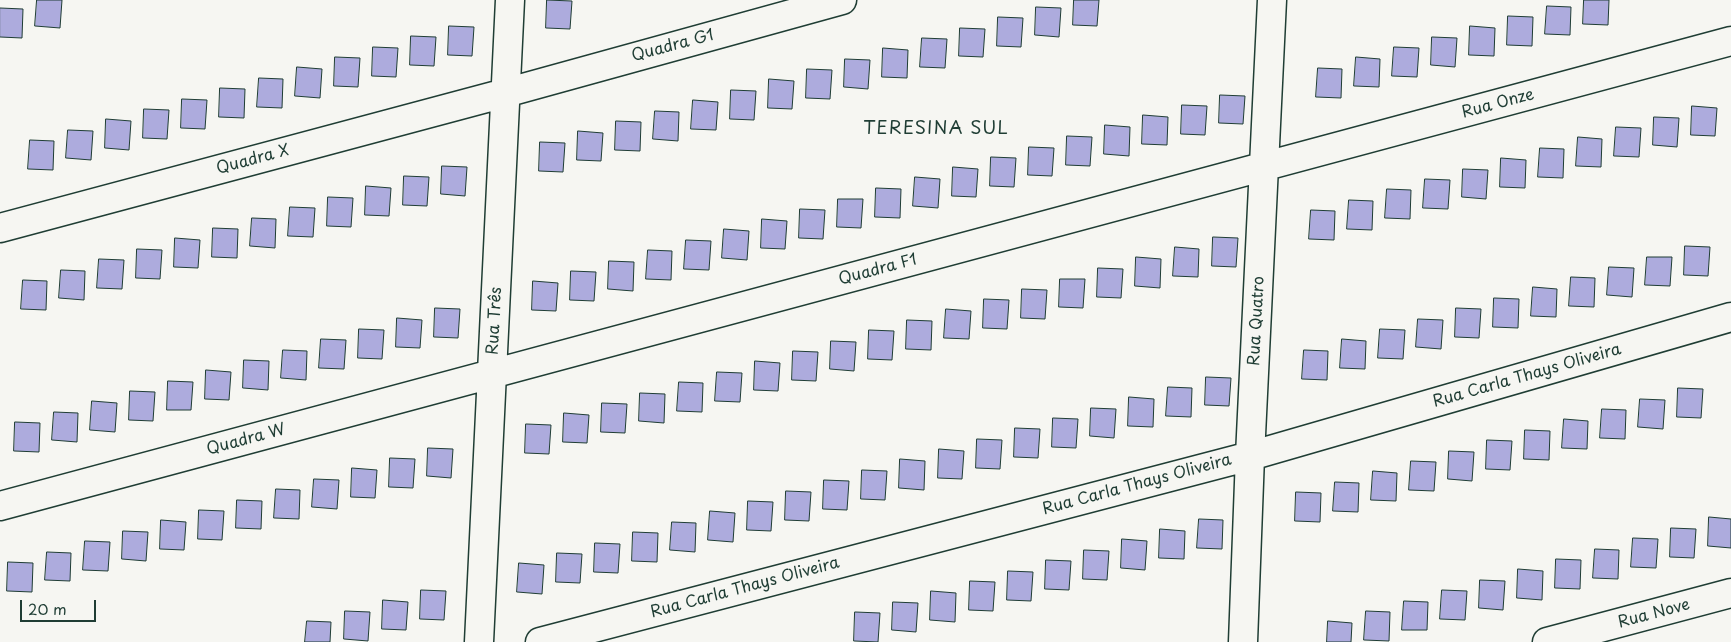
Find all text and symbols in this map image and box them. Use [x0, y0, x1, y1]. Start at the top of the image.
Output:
street label: Quadra G1 [630, 26, 716, 66]
street label: Rua Onze [1460, 85, 1536, 123]
district label: TERESINA SUL [863, 118, 1009, 140]
street label: Quadra X [214, 141, 292, 179]
street label: Quadra F1 [837, 250, 919, 290]
street label: Rua Quatro [1245, 276, 1269, 366]
street label: Rua Três [484, 286, 506, 356]
street label: Rua Carla Thays Oliveira [1431, 340, 1623, 412]
street label: Quadra W [205, 420, 287, 460]
street label: Rua Carla Thays Oliveira [1040, 451, 1234, 519]
street label: Rua Carla Thays Oliveira [648, 554, 842, 622]
scale bar [22, 590, 99, 622]
street label: Rua Nove [1616, 595, 1692, 633]
text: 20 m [28, 597, 67, 620]

